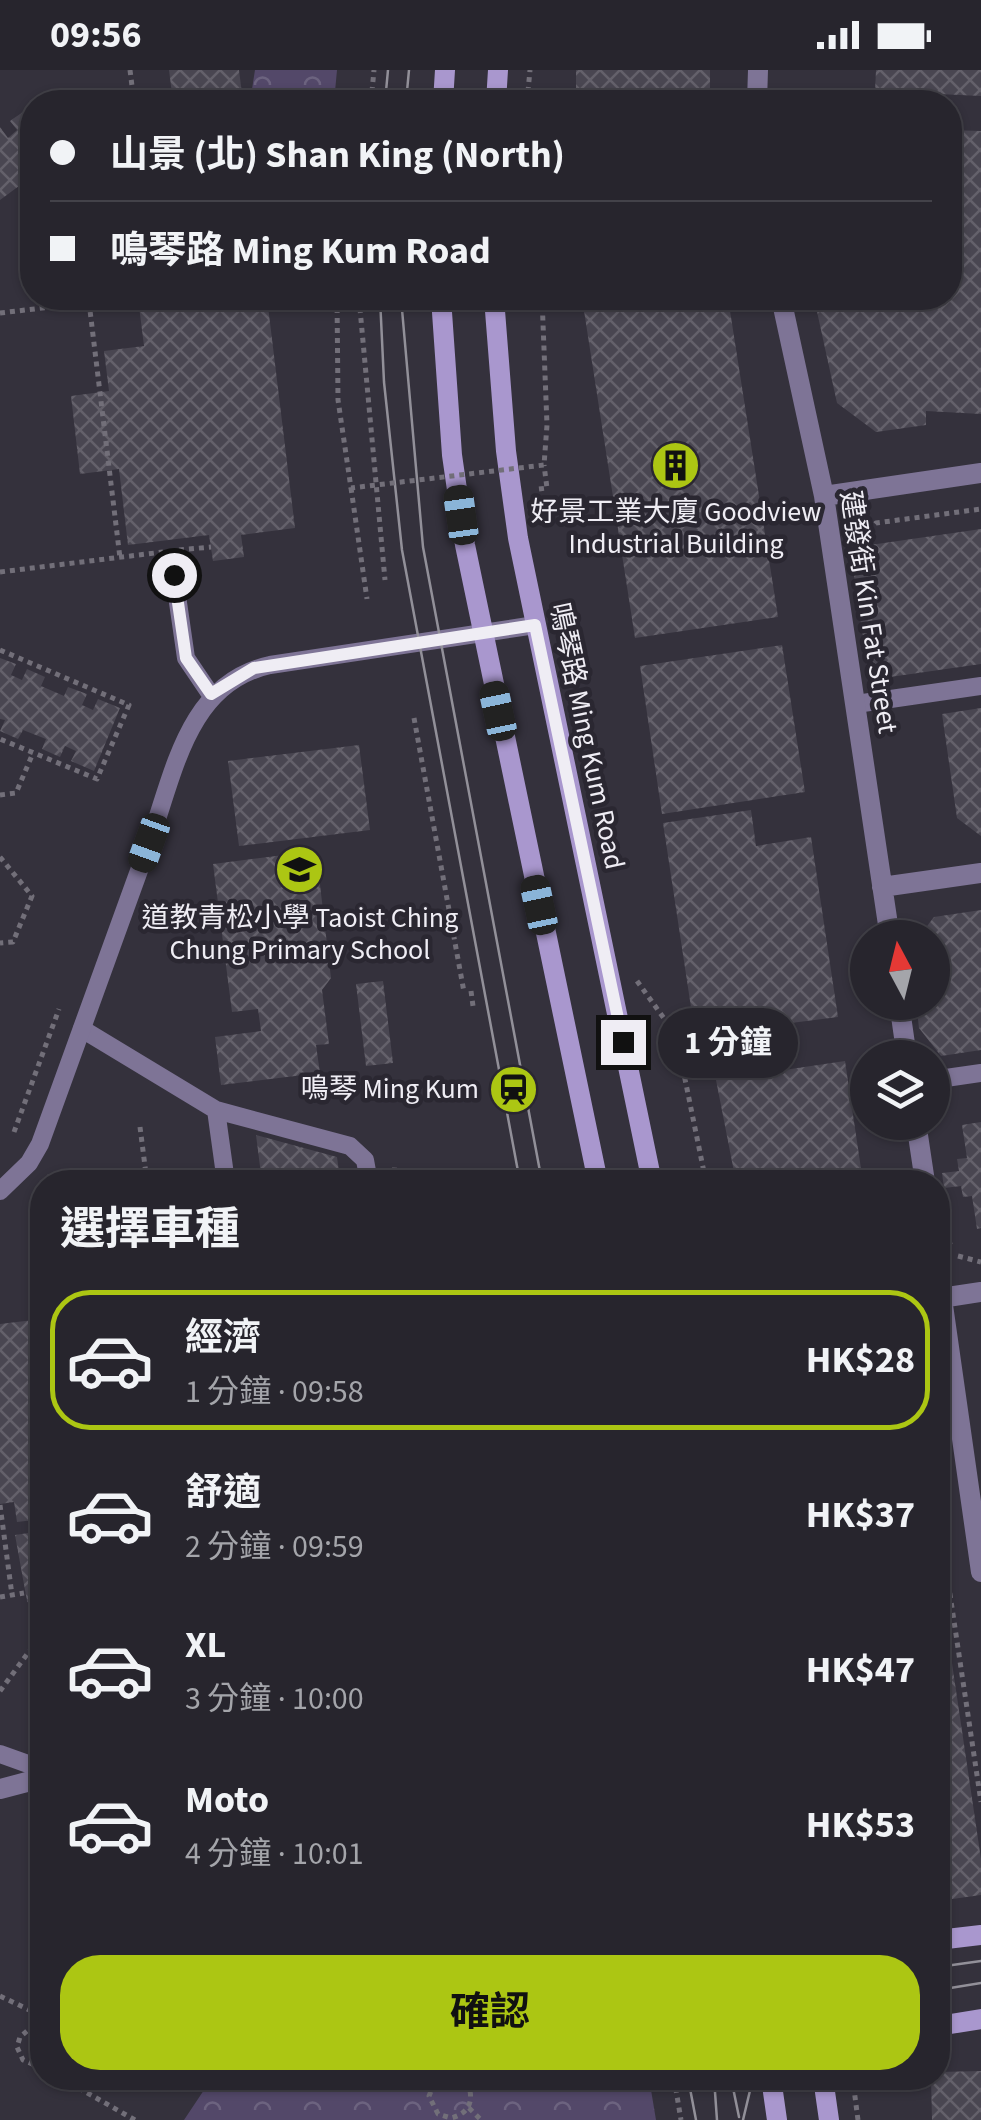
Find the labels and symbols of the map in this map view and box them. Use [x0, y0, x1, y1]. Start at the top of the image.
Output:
building icon: 好景工業大廈 Goodview Industrial Building [650, 439, 702, 491]
car [442, 483, 480, 547]
street label: 建發街 Kin Fat Street [830, 488, 908, 737]
place label: 好景工業大廈 Goodview Industrial Building [531, 492, 821, 564]
route start [152, 553, 197, 598]
street label: 鳴琴路 Ming Kum Road [539, 599, 635, 873]
car [477, 679, 519, 743]
car [125, 810, 173, 876]
school or university icon: 道教青松小學 Taoist Ching Chung Primary School [274, 844, 326, 896]
car [518, 873, 560, 937]
place label: 道教青松小學 Taoist Ching Chung Primary School [142, 898, 458, 970]
north arrow [850, 920, 950, 1020]
callout: 1 分鐘 [658, 1007, 798, 1077]
route end [601, 1020, 646, 1065]
station icon: 鳴琴 Ming Kum [488, 1063, 540, 1115]
place label: 鳴琴 Ming Kum [301, 1069, 479, 1109]

